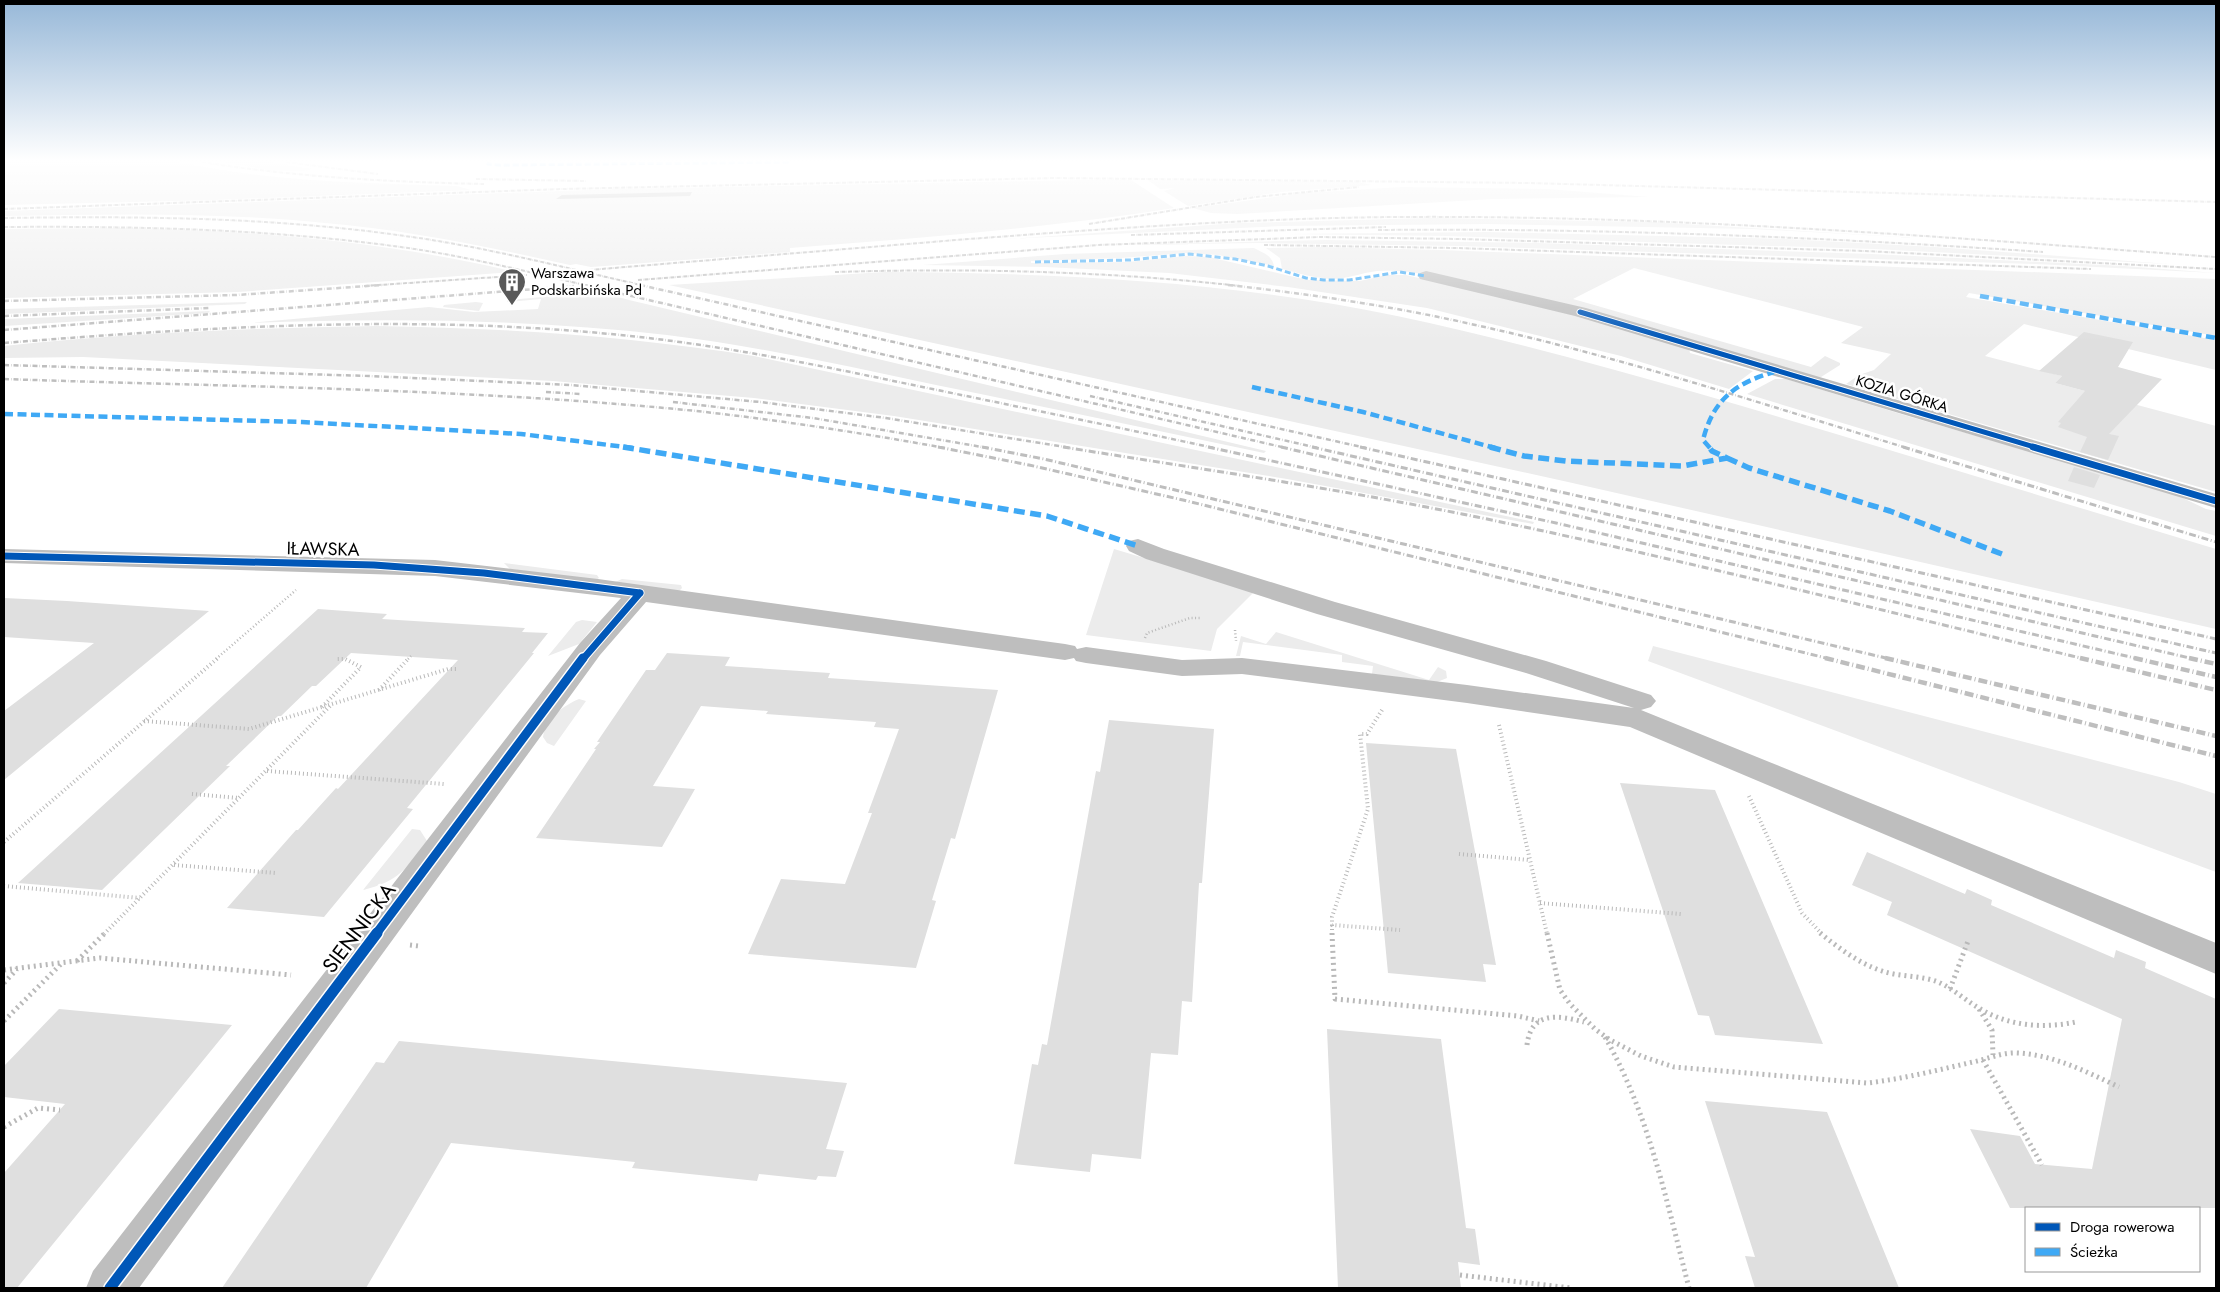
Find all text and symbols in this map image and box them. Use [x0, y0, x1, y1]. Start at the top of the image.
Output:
place label: Warszawa Podskarbińska Pd [531, 262, 642, 301]
building icon: Warszawa Podskarbińska Pd [497, 267, 527, 306]
street label: KOZIA GÓRKA [1853, 369, 1951, 419]
street label: IŁAWSKA [286, 535, 360, 563]
street label: SIENNICKA [315, 877, 403, 979]
legend [2025, 1207, 2200, 1272]
text: Droga rowerowa [2070, 1216, 2174, 1238]
text: Ścieżka [2070, 1241, 2118, 1263]

